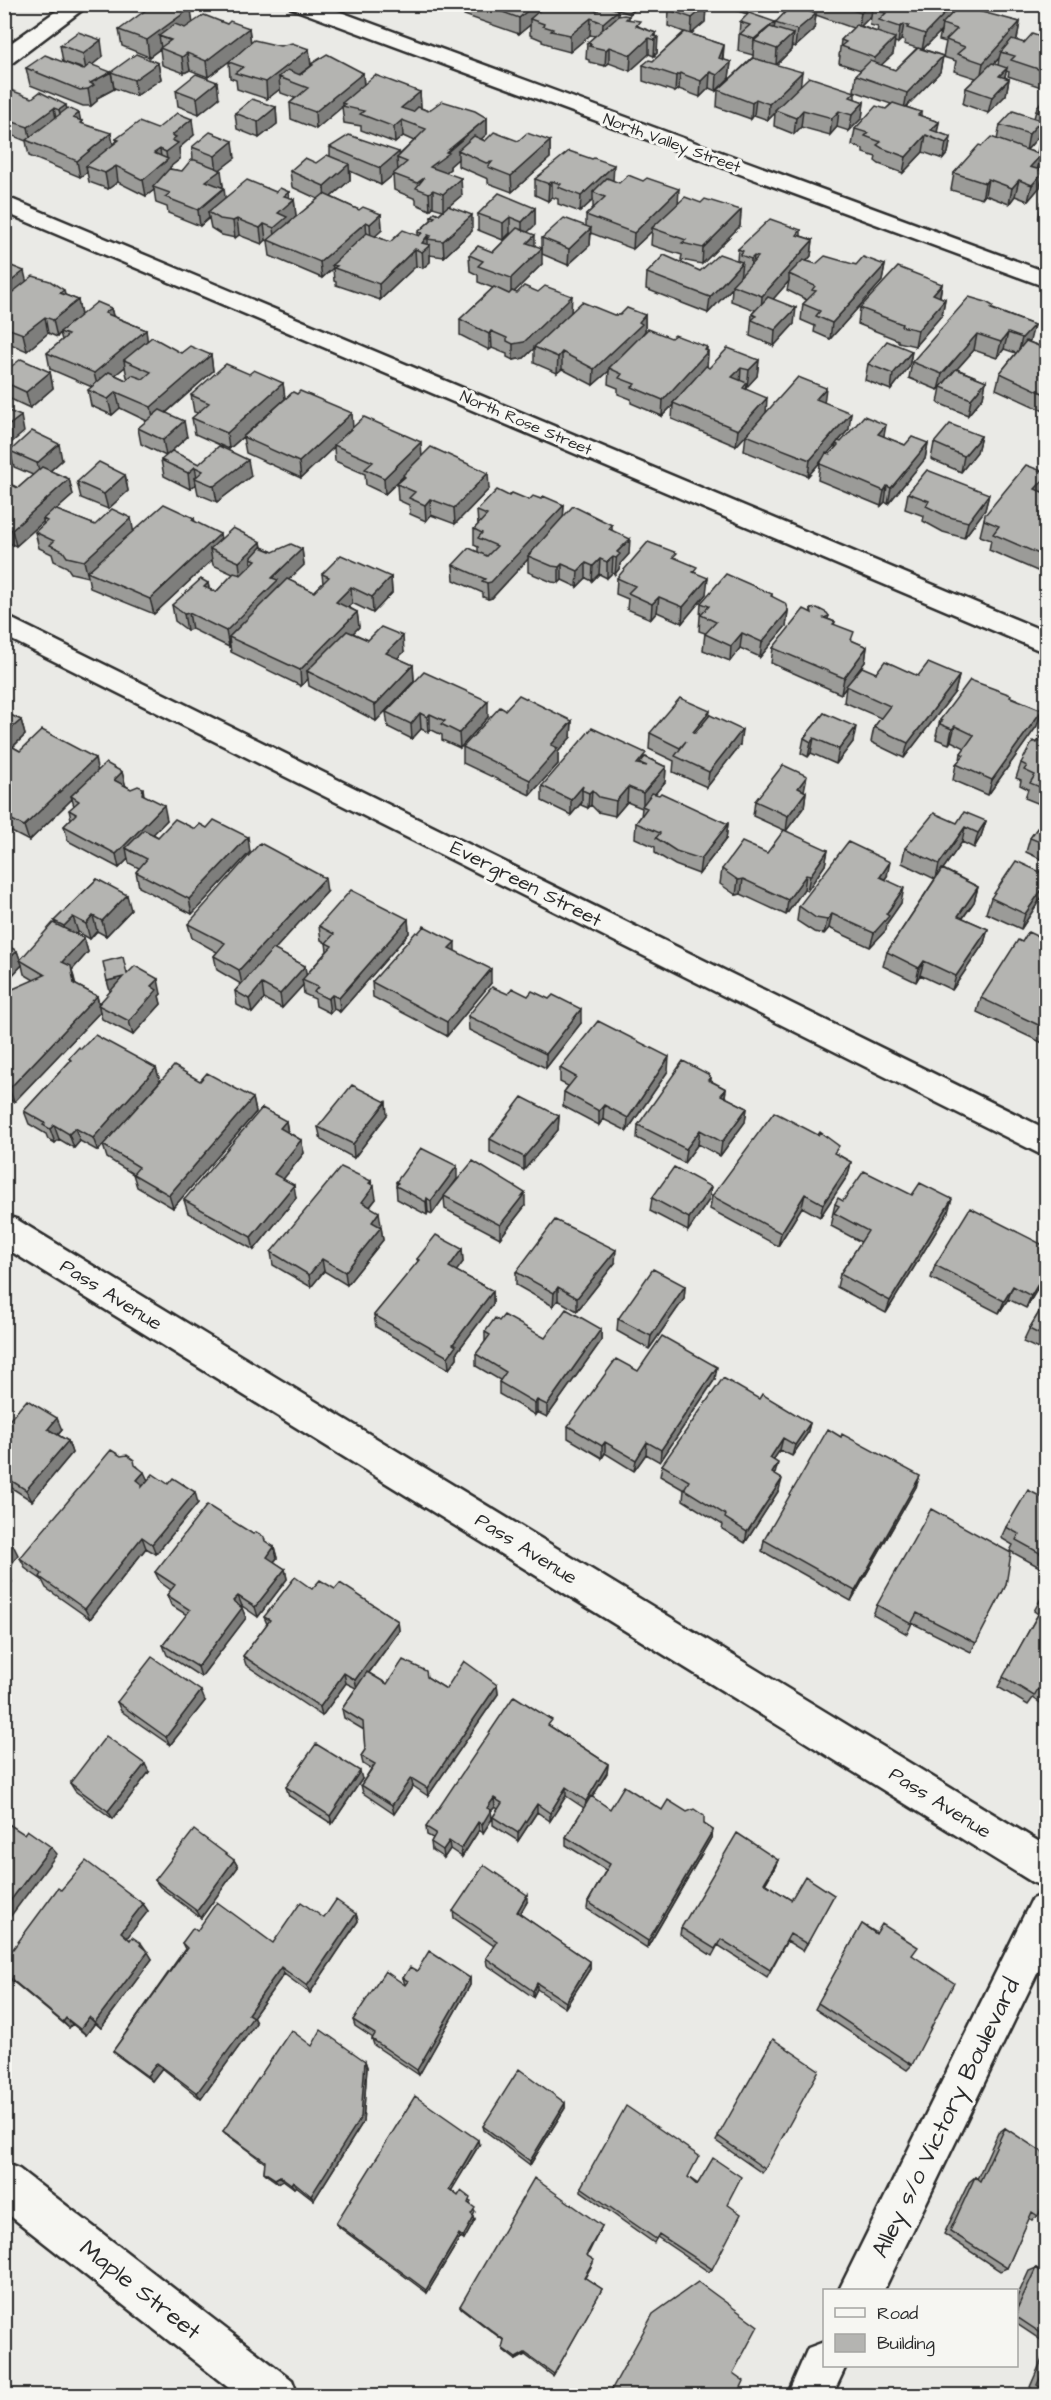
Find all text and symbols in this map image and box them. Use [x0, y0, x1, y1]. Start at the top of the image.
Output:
street label: North Valley Street [600, 108, 744, 179]
street label: North Rose Street [457, 385, 596, 461]
street label: Evergreen Street [445, 834, 607, 935]
street label: Pass Avenue [54, 1252, 168, 1338]
street label: Pass Avenue [469, 1506, 583, 1592]
street label: Pass Avenue [883, 1760, 997, 1846]
street label: Alley s/o Victory Boulevard [863, 1972, 1030, 2264]
street label: Maple Street [72, 2232, 208, 2348]
legend [823, 2289, 1018, 2367]
text: Road [877, 2301, 918, 2326]
text: Building [877, 2331, 935, 2357]

